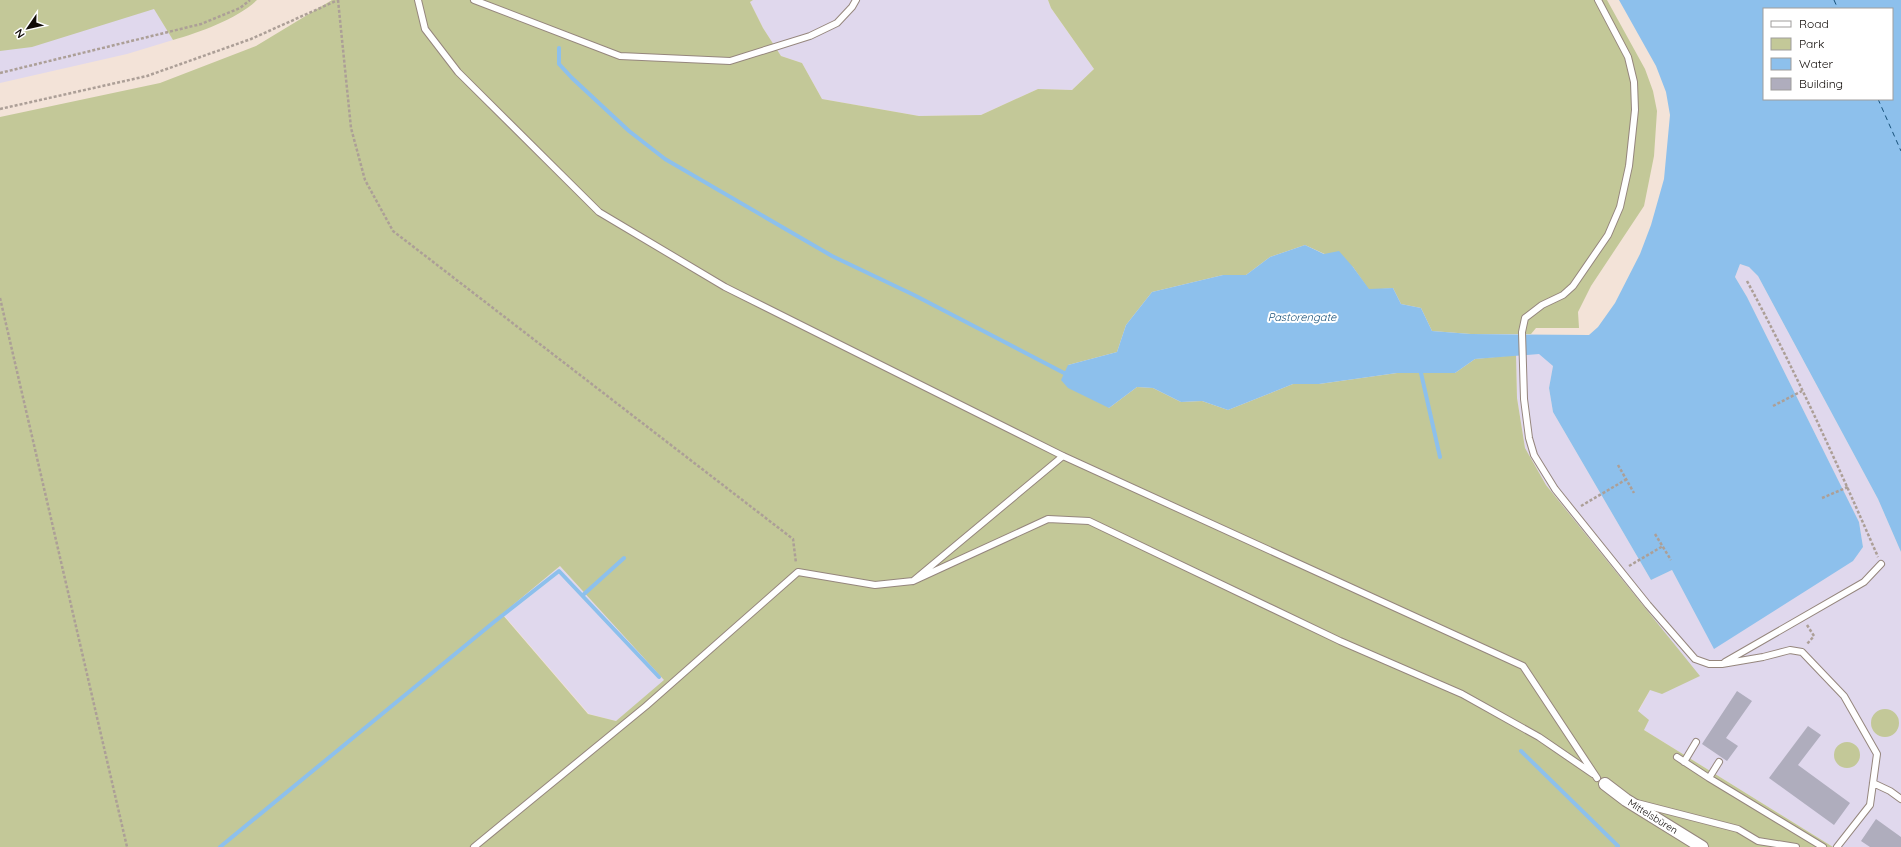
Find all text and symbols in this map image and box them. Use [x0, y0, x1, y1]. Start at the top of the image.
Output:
north arrow [8, 8, 48, 48]
legend [1763, 8, 1893, 100]
text: Road [1799, 16, 1829, 31]
text: N [12, 26, 28, 41]
text: Park [1799, 36, 1824, 51]
text: Water [1799, 56, 1834, 71]
text: Building [1799, 76, 1843, 91]
water label: Pastorengate [1268, 310, 1337, 324]
street label: Mittelsbüren [1625, 796, 1680, 837]

